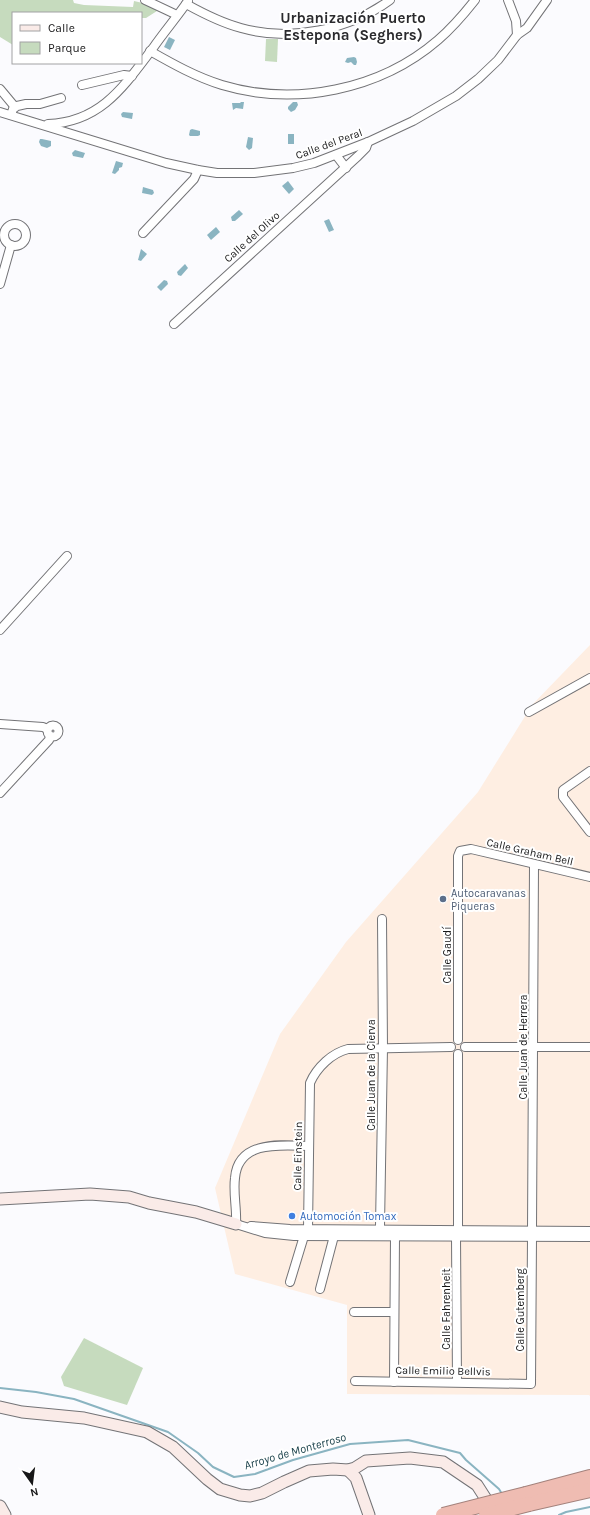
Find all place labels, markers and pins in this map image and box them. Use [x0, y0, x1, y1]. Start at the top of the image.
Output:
place label: Autocaravanas Piqueras [451, 887, 526, 913]
marker: Autocaravanas Piqueras [438, 894, 448, 904]
place label: Automoción Tomax [300, 1210, 397, 1223]
marker: Automoción Tomax [287, 1211, 297, 1221]

